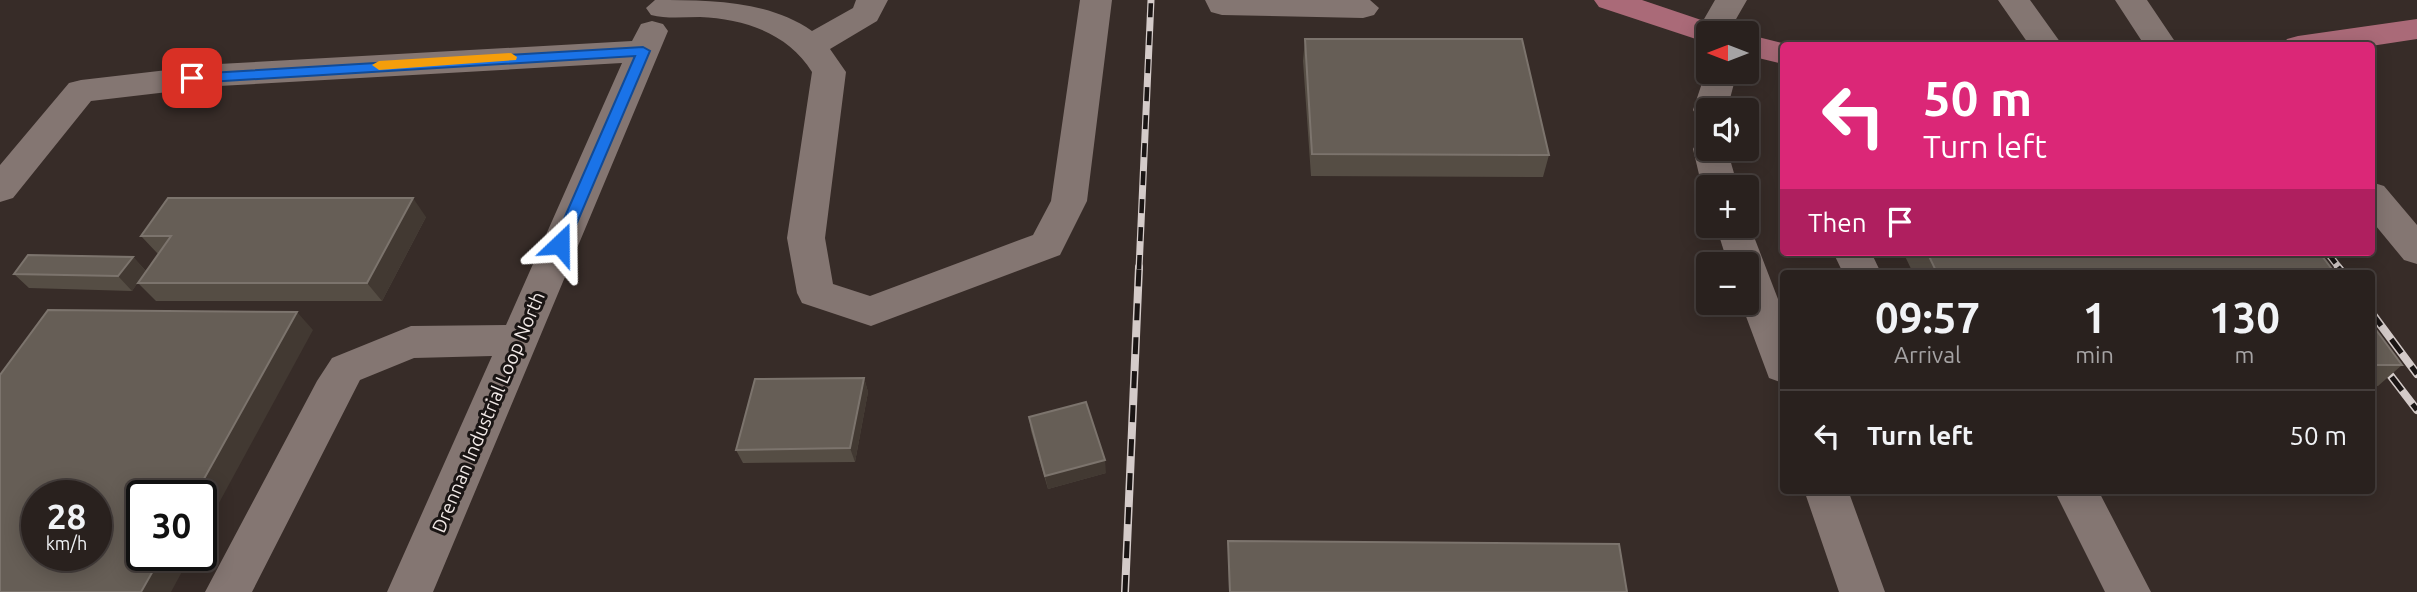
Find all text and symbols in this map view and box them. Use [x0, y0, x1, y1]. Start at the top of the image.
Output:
north arrow [1696, 21, 1759, 84]
map controls [1696, 21, 1759, 315]
pin [162, 48, 222, 108]
icon: arrive [173, 59, 211, 97]
icon: left [1808, 70, 1899, 161]
text: 50 m [1923, 70, 2032, 125]
button: sound [1696, 98, 1759, 161]
text: Turn left [1923, 128, 2047, 164]
button: + [1696, 175, 1759, 238]
icon: arrive [1881, 203, 1919, 241]
position arrow [523, 207, 597, 281]
text: Then [1808, 208, 1867, 237]
button: − [1696, 252, 1759, 315]
street label: Drennan Industrial Loop North [427, 288, 549, 536]
text: 09:57 [1875, 294, 1980, 341]
text: 1 [2083, 294, 2106, 341]
text: 130 [2209, 294, 2280, 341]
text: Arrival [1894, 342, 1961, 367]
text: min [2075, 342, 2114, 367]
text: m [2234, 342, 2254, 367]
icon: left [1808, 417, 1846, 455]
text: Turn left [1867, 421, 1973, 450]
text: 50 m [2289, 421, 2347, 450]
speed limit sign: 30 [126, 480, 217, 571]
text: 28 [47, 496, 86, 536]
text: km/h [46, 533, 87, 553]

